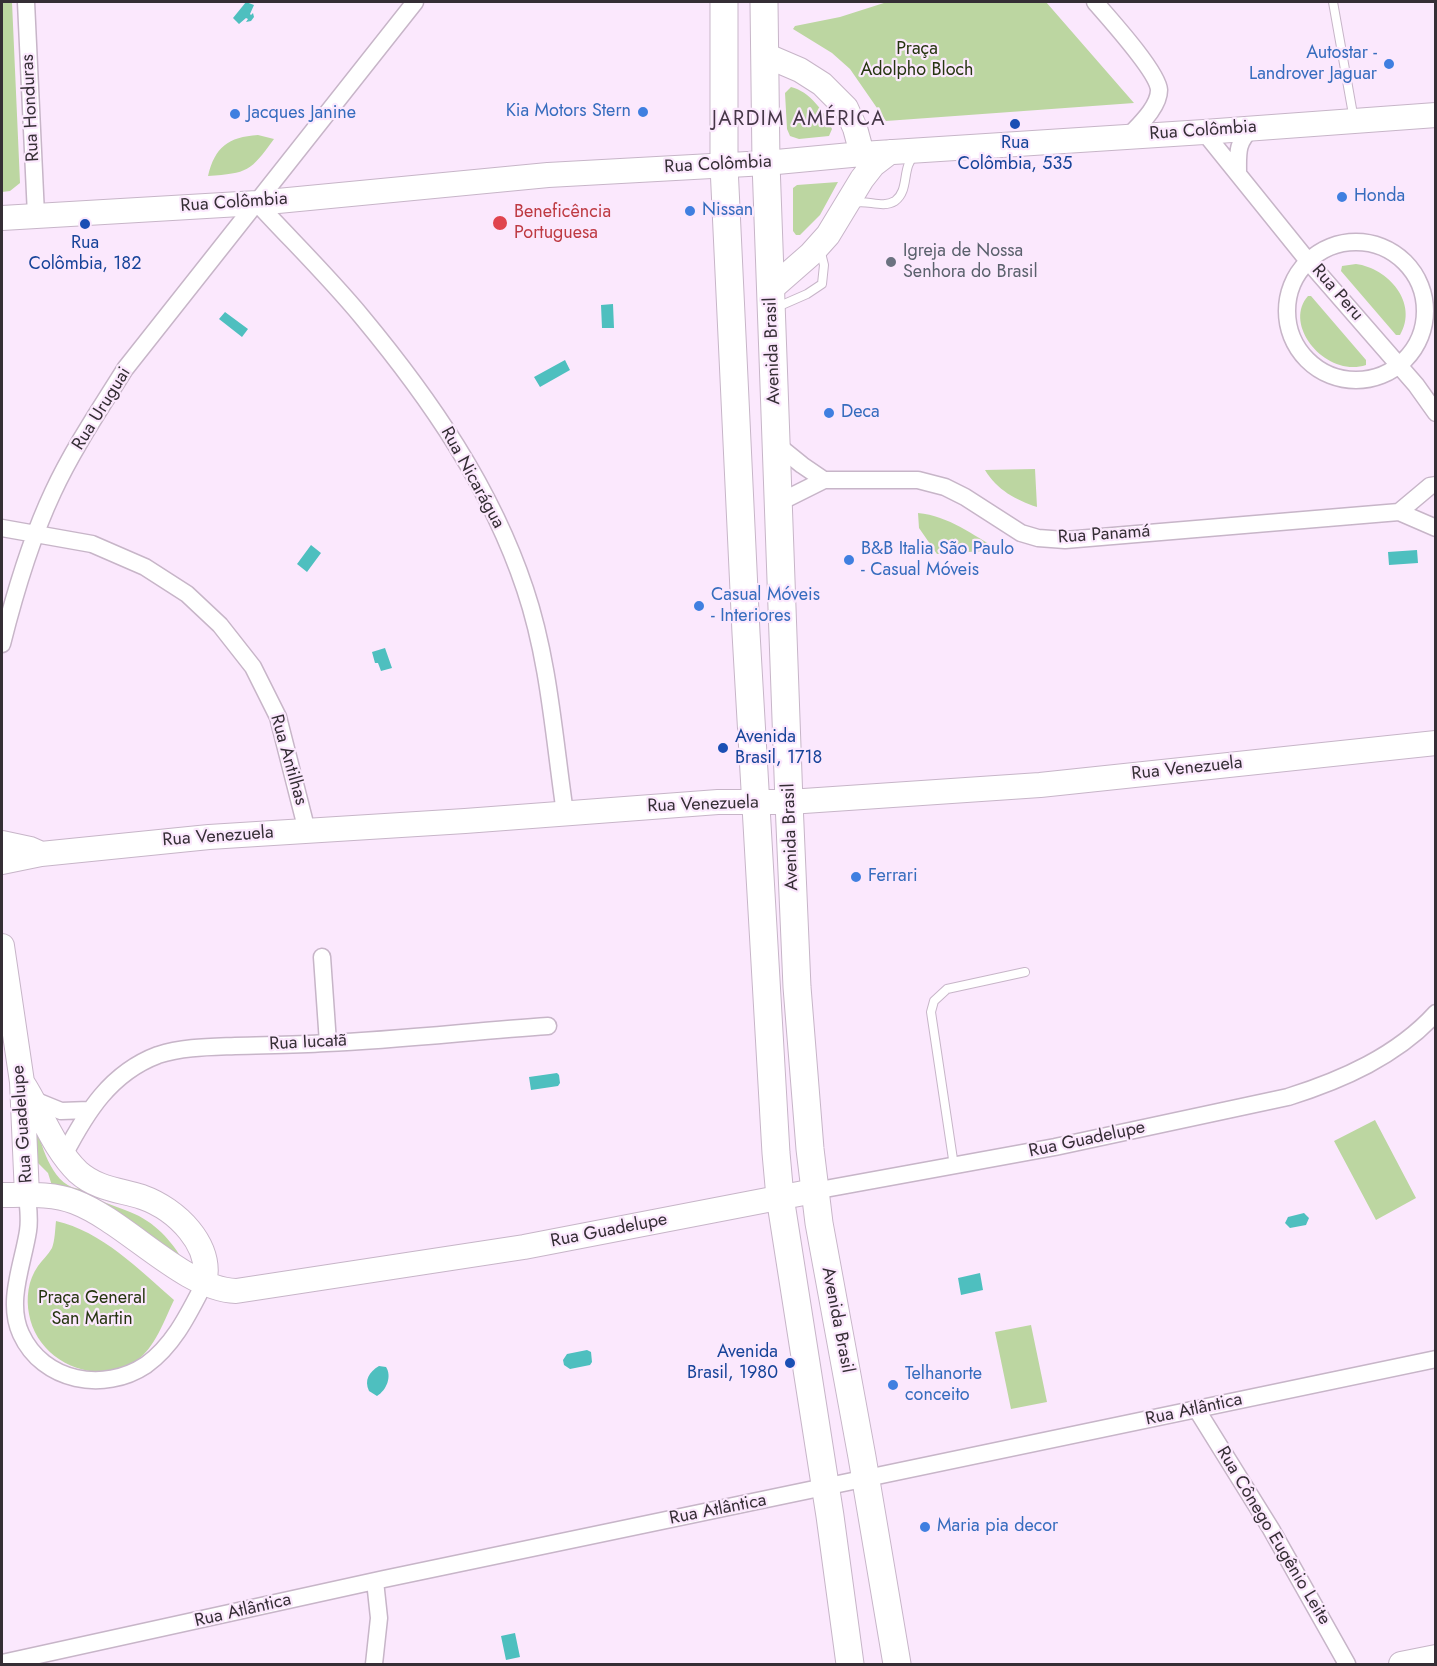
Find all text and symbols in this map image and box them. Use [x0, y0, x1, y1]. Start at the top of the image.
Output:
park label: Praça Adolpho Bloch [860, 39, 974, 82]
place label: Autostar - Landrover Jaguar [1249, 43, 1377, 86]
street label: Rua Honduras [17, 54, 45, 162]
marker: Autostar - Landrover Jaguar [1382, 57, 1396, 71]
place label: Kia Motors Stern [506, 101, 631, 123]
place label: Jacques Janine [247, 103, 356, 125]
marker: Kia Motors Stern [636, 105, 650, 119]
marker: Jacques Janine [228, 107, 242, 121]
district label: JARDIM AMÉRICA [712, 108, 886, 132]
street label: Rua Colômbia [1149, 116, 1257, 146]
marker: Rua Colômbia, 535 [1008, 117, 1022, 131]
place label: Rua Colômbia, 535 [958, 133, 1072, 176]
street label: Rua Colômbia [664, 151, 772, 179]
place label: Honda [1354, 186, 1405, 208]
street label: Rua Colômbia [180, 188, 288, 218]
marker: Honda [1335, 190, 1349, 204]
place label: Nissan [702, 200, 753, 222]
place label: Beneficência Portuguesa [514, 202, 611, 244]
marker: Nissan [683, 204, 697, 218]
marker: Beneficência Portuguesa [491, 214, 509, 232]
marker: Rua Colômbia, 182 [78, 217, 92, 231]
place label: Rua Colômbia, 182 [29, 233, 141, 276]
place label: Igreja de Nossa Senhora do Brasil [903, 241, 1038, 284]
marker: Igreja de Nossa Senhora do Brasil [884, 255, 898, 269]
street label: Rua Peru [1307, 260, 1367, 326]
street label: Avenida Brasil [760, 297, 786, 405]
street label: Rua Uruguai [68, 364, 136, 454]
place label: Deca [841, 402, 880, 424]
marker: Deca [822, 406, 836, 420]
street label: Rua Nicarágua [435, 423, 509, 533]
street label: Rua Panamá [1057, 521, 1151, 549]
place label: B&B Italia São Paulo - Casual Móveis [861, 539, 1014, 582]
marker: B&B Italia São Paulo - Casual Móveis [842, 553, 856, 567]
place label: Casual Móveis - Interiores [711, 585, 820, 628]
marker: Casual Móveis - Interiores [692, 599, 706, 613]
street label: Rua Antilhas [265, 712, 311, 808]
place label: Avenida Brasil, 1718 [735, 727, 822, 770]
marker: Avenida Brasil, 1718 [716, 741, 730, 755]
street label: Rua Venezuela [1130, 752, 1244, 786]
street label: Avenida Brasil [778, 783, 804, 891]
street label: Rua Venezuela [647, 792, 759, 818]
street label: Rua Venezuela [162, 822, 274, 852]
place label: Ferrari [868, 866, 918, 888]
marker: Ferrari [849, 870, 863, 884]
street label: Rua Iucatã [269, 1030, 347, 1056]
street label: Rua Guadelupe [8, 1064, 38, 1184]
street label: Rua Guadelupe [1027, 1117, 1147, 1163]
street label: Rua Guadelupe [549, 1209, 669, 1253]
street label: Avenida Brasil [816, 1265, 858, 1375]
park label: Praça General San Martin [38, 1288, 146, 1330]
place label: Avenida Brasil, 1980 [687, 1342, 778, 1384]
marker: Avenida Brasil, 1980 [783, 1356, 797, 1370]
place label: Telhanorte conceito [905, 1364, 982, 1406]
marker: Telhanorte conceito [886, 1378, 900, 1392]
street label: Rua Atlântica [1144, 1389, 1244, 1431]
street label: Rua Cônego Eugênio Leite [1211, 1443, 1335, 1629]
street label: Rua Atlântica [668, 1490, 768, 1530]
place label: Maria pia decor [937, 1516, 1058, 1538]
marker: Maria pia decor [918, 1520, 932, 1534]
street label: Rua Atlântica [193, 1589, 293, 1633]

